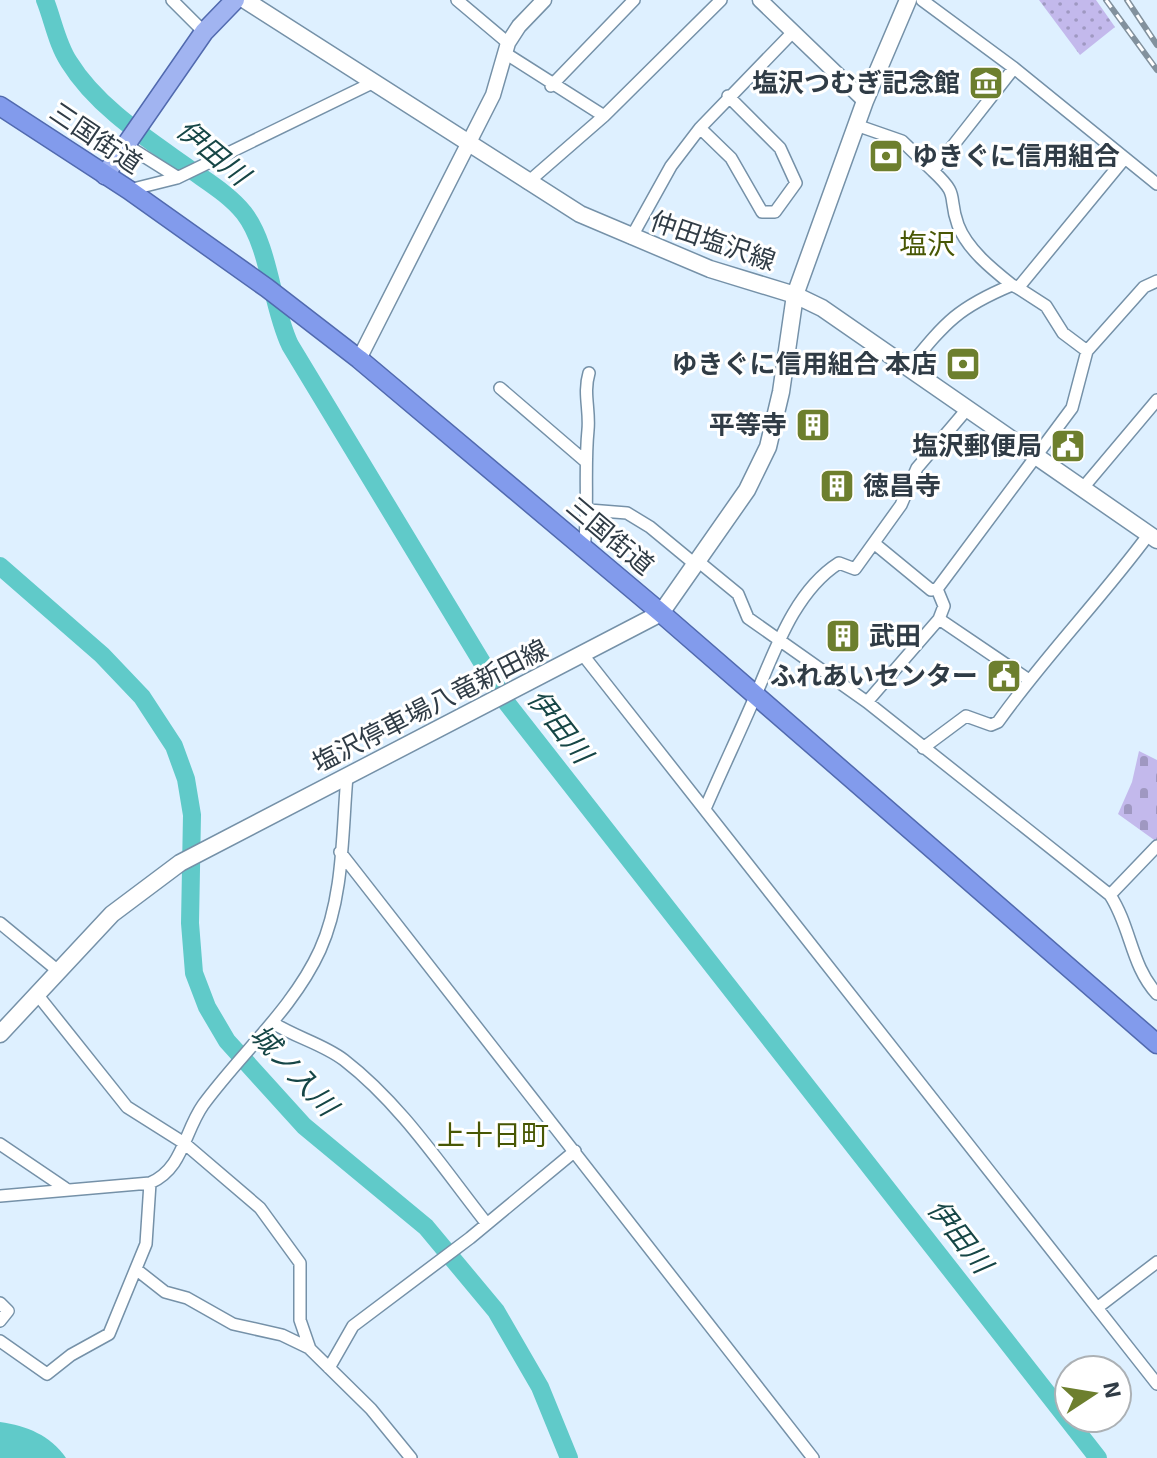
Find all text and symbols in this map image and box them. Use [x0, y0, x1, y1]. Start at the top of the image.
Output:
museum icon: 塩沢つむぎ記念館 [967, 64, 1005, 102]
place label: 塩沢つむぎ記念館 [752, 66, 960, 97]
street label: 三国街道 [45, 95, 149, 179]
water label: 伊田川 [171, 111, 259, 193]
bank icon: ゆきぐに信用組合 [867, 137, 905, 175]
place label: ゆきぐに信用組合 [912, 139, 1120, 170]
street label: 仲田塩沢線 [647, 204, 780, 275]
district label: 塩沢 [899, 226, 955, 260]
bank icon: ゆきぐに信用組合 本店 [944, 345, 982, 383]
place label: ゆきぐに信用組合 本店 [671, 347, 937, 378]
building icon: 平等寺 [794, 406, 832, 444]
place label: 平等寺 [709, 408, 787, 439]
public building icon: 塩沢郵便局 [1049, 427, 1087, 465]
place label: 塩沢郵便局 [912, 429, 1042, 460]
building icon: 徳昌寺 [818, 467, 856, 505]
place label: 徳昌寺 [863, 469, 941, 500]
street label: 三国街道 [561, 490, 661, 580]
building icon: 武田 [824, 617, 862, 655]
place label: 武田 [869, 619, 921, 650]
street label: 塩沢停車場八竜新田線 [306, 632, 552, 777]
public building icon: ふれあいセンター [985, 657, 1023, 695]
place label: ふれあいセンター [770, 659, 978, 690]
water label: 伊田川 [522, 682, 602, 771]
water label: 城ノ入川 [244, 1017, 347, 1124]
district label: 上十日町 [437, 1117, 549, 1151]
water label: 伊田川 [922, 1192, 1002, 1281]
north arrow [1053, 1354, 1133, 1434]
text: N [1099, 1379, 1128, 1400]

